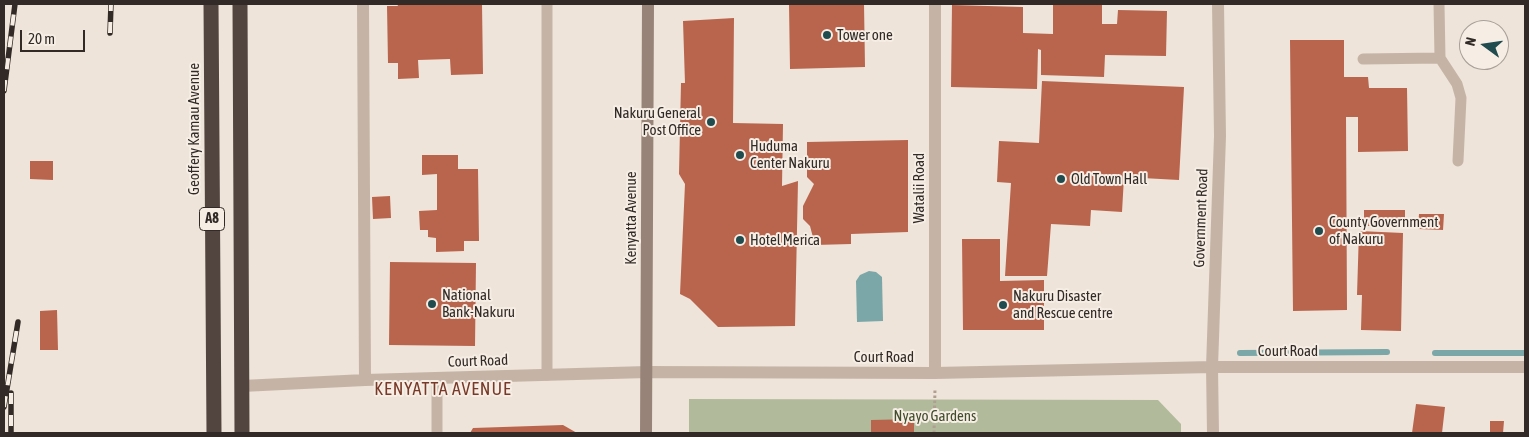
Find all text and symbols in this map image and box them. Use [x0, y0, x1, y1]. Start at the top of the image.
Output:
scale bar [22, 20, 88, 52]
north arrow [1459, 20, 1509, 70]
place label: Tower one [837, 26, 893, 44]
marker: Tower one [821, 29, 833, 41]
text: 20 m [28, 30, 55, 47]
text: N [1462, 36, 1479, 48]
street label: Geoffery Kamau Avenue [185, 63, 203, 195]
place label: Nakuru General Post Office [614, 104, 701, 139]
marker: Nakuru General Post Office [705, 116, 717, 128]
place label: Huduma Center Nakuru [750, 137, 830, 172]
marker: Huduma Center Nakuru [734, 149, 746, 161]
street label: Watalii Road [910, 153, 928, 223]
street label: Government Road [1190, 168, 1212, 268]
place label: Old Town Hall [1071, 170, 1147, 188]
street label: Kenyatta Avenue [622, 171, 640, 265]
marker: Old Town Hall [1055, 173, 1067, 185]
road number: A8 [200, 208, 224, 230]
place label: County Government of Nakuru [1329, 213, 1438, 248]
marker: County Government of Nakuru [1313, 225, 1325, 237]
place label: Hotel Merica [750, 231, 820, 249]
marker: Hotel Merica [734, 234, 746, 246]
place label: National Bank-Nakuru [442, 286, 515, 321]
place label: Nakuru Disaster and Rescue centre [1013, 287, 1113, 322]
marker: National Bank-Nakuru [426, 298, 438, 310]
marker: Nakuru Disaster and Rescue centre [997, 299, 1009, 311]
street label: Court Road [1258, 342, 1318, 360]
street label: Court Road [854, 348, 914, 366]
street label: Court Road [448, 351, 508, 371]
district label: KENYATTA AVENUE [372, 378, 514, 400]
park label: Nyayo Gardens [894, 407, 976, 425]

